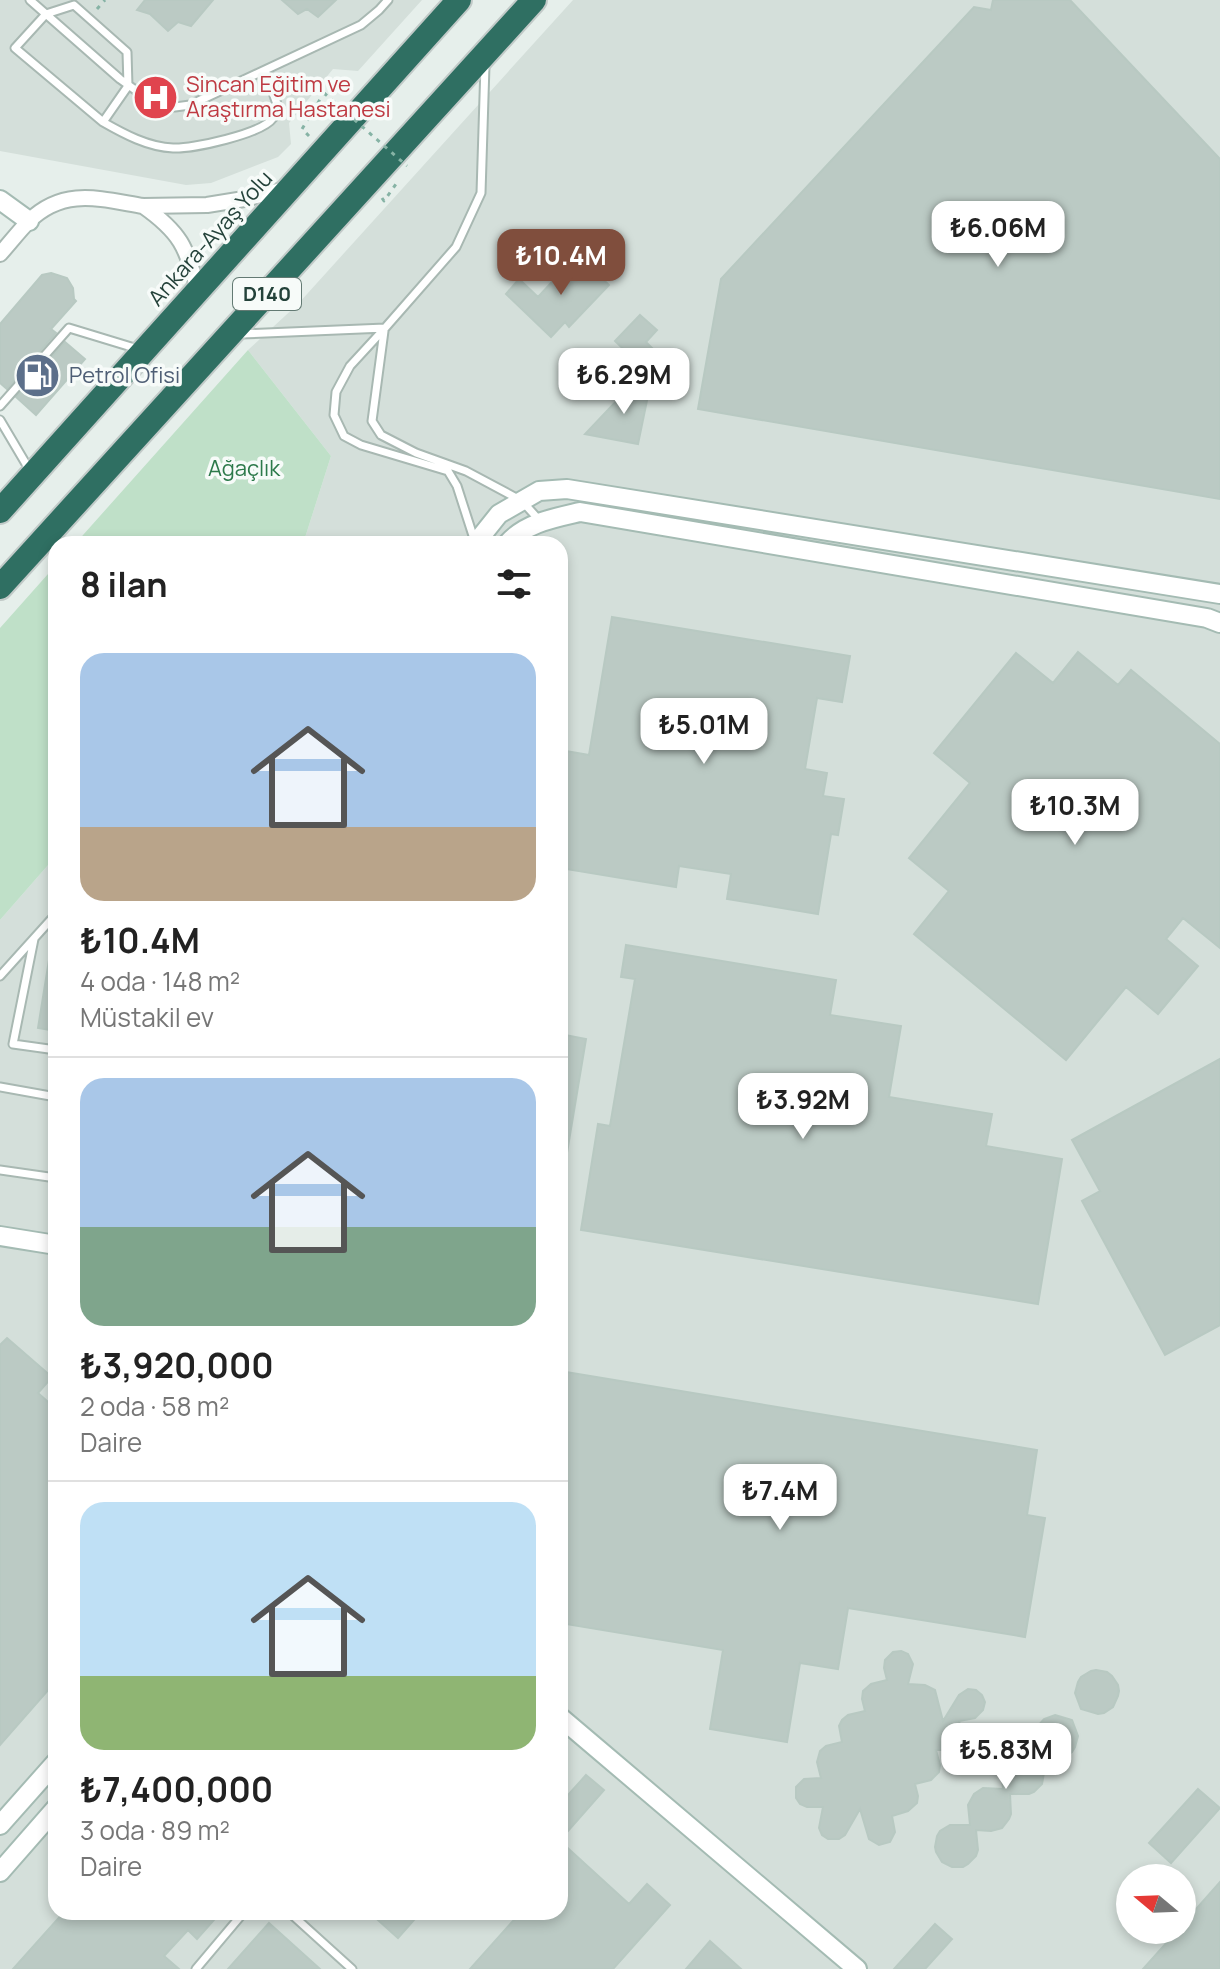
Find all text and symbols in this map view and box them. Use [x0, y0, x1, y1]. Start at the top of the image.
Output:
place label: Sincan Eğitim ve Araştırma Hastanesi [186, 69, 391, 124]
hospital icon: Sincan Eğitim ve Araştırma Hastanesi [131, 73, 179, 121]
street label: Ankara-Ayaş Yolu [141, 164, 279, 312]
pin: ₺6.06M [933, 201, 1063, 269]
text: ₺6.06M [950, 209, 1046, 245]
pin: ₺10.4M [496, 229, 626, 297]
text: ₺10.4M [515, 237, 607, 273]
road number: D140 [233, 278, 301, 310]
pin: ₺6.29M [559, 348, 689, 416]
fuel station icon: Petrol Ofisi [14, 351, 62, 399]
text: ₺6.29M [576, 356, 672, 392]
place label: Petrol Ofisi [69, 360, 180, 390]
park label: Ağaçlık [208, 453, 281, 483]
text: 8 ilan [80, 561, 168, 607]
icon: filters [492, 562, 536, 606]
pin: ₺5.01M [639, 698, 769, 766]
icon: home [236, 705, 380, 849]
text: ₺5.01M [658, 706, 750, 742]
pin: ₺10.3M [1010, 779, 1140, 847]
text: ₺10.3M [1030, 787, 1120, 823]
text: ₺10.4M [80, 917, 200, 963]
text: 4 oda · 148 m² [80, 963, 240, 999]
text: Müstakil ev [80, 999, 214, 1035]
pin: ₺3.92M [738, 1073, 868, 1141]
text: ₺3.92M [756, 1081, 850, 1117]
icon: home [236, 1130, 380, 1274]
text: ₺3,920,000 [80, 1342, 274, 1388]
text: 2 oda · 58 m² [80, 1388, 229, 1424]
text: Daire [80, 1424, 142, 1460]
pin: ₺7.4M [724, 1464, 836, 1532]
text: ₺7.4M [742, 1472, 818, 1508]
icon: home [236, 1554, 380, 1698]
pin: ₺5.83M [941, 1723, 1071, 1791]
text: ₺5.83M [959, 1731, 1053, 1767]
text: ₺7,400,000 [80, 1766, 273, 1812]
text: 3 oda · 89 m² [80, 1812, 230, 1848]
text: Daire [80, 1848, 142, 1884]
north arrow [1116, 1864, 1196, 1944]
map controls [1116, 1864, 1196, 1944]

